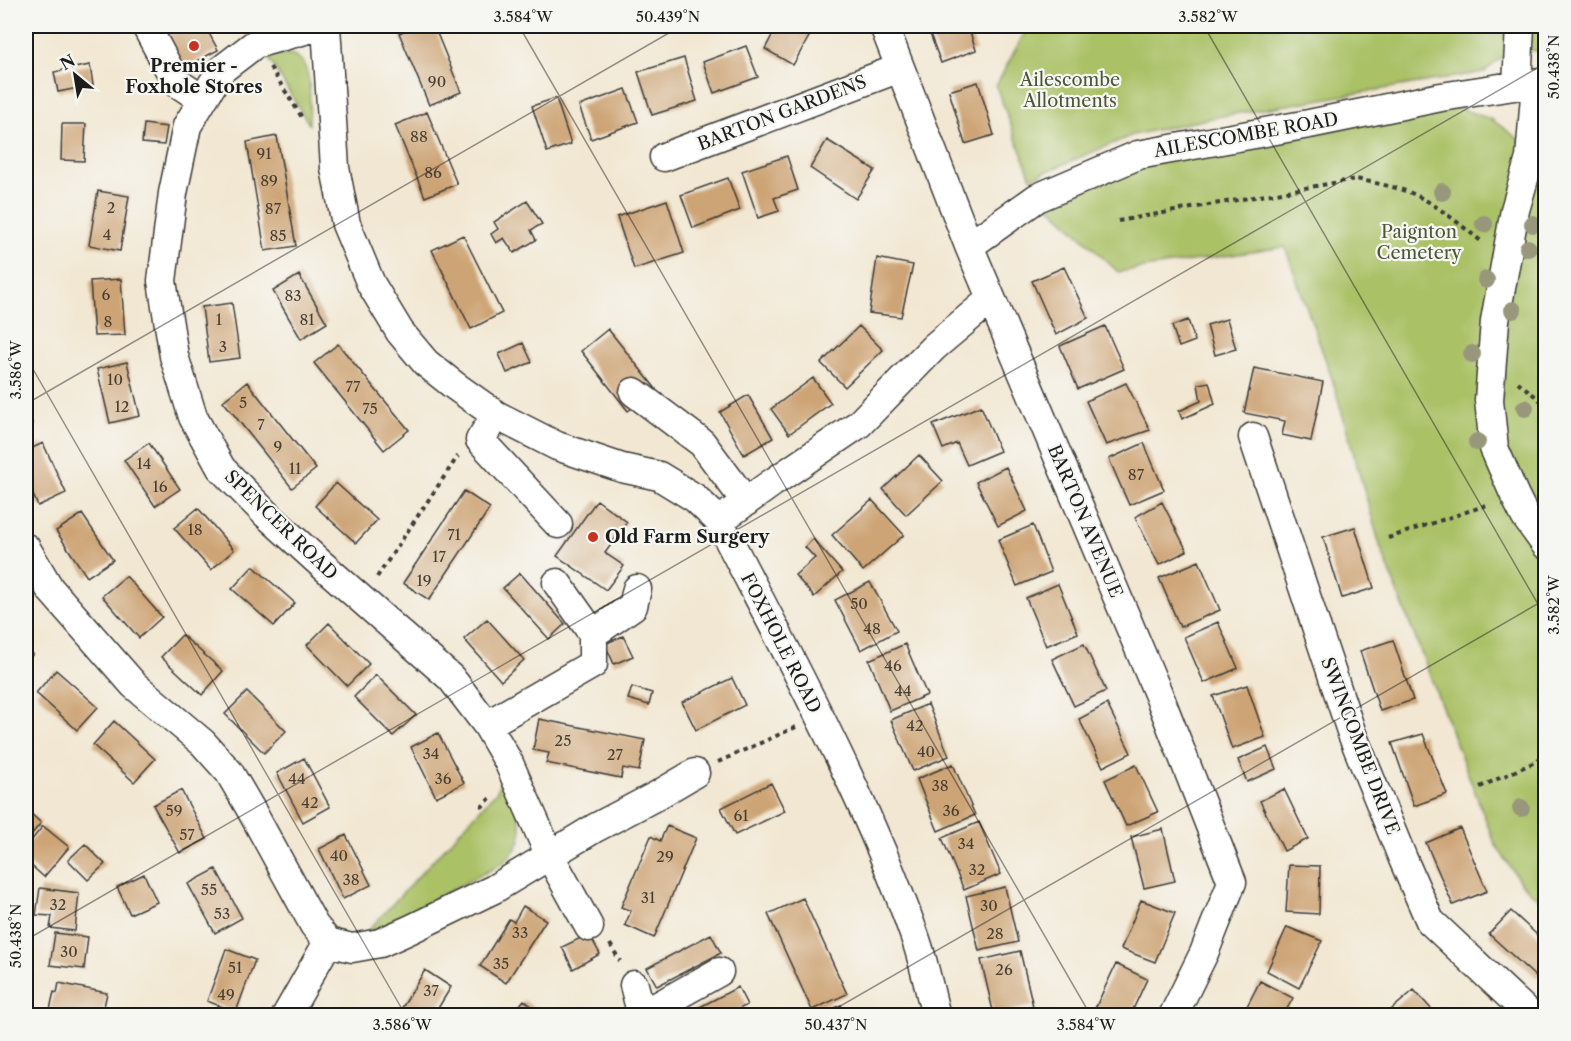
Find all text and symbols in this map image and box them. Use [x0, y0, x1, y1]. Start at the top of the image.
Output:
text: 3.584°W [493, 7, 553, 26]
text: 50.439°N [636, 7, 700, 26]
text: 3.582°W [1178, 7, 1238, 26]
text: 50.438°N [1544, 35, 1563, 99]
marker: Premier - Foxhole Stores [187, 39, 201, 53]
north arrow [45, 45, 105, 105]
text: N [56, 50, 79, 74]
place label: Premier - Foxhole Stores [125, 55, 263, 98]
park label: Ailescombe Allotments [1019, 69, 1120, 112]
street label: BARTON GARDENS [694, 71, 870, 155]
house number: 90 [428, 72, 446, 91]
street label: AILESCOMBE ROAD [1151, 108, 1340, 162]
house number: 88 [410, 127, 428, 146]
house number: 91 [256, 144, 272, 163]
house number: 86 [424, 163, 442, 182]
house number: 89 [260, 171, 278, 190]
house number: 2 [107, 198, 115, 217]
house number: 87 [265, 199, 282, 218]
park label: Paignton Cemetery [1377, 221, 1462, 264]
house number: 4 [103, 225, 111, 244]
house number: 85 [269, 226, 287, 245]
house number: 6 [102, 285, 111, 304]
house number: 83 [284, 286, 302, 305]
house number: 1 [216, 310, 223, 329]
house number: 81 [299, 310, 315, 329]
house number: 8 [104, 312, 113, 331]
house number: 3 [219, 337, 227, 356]
text: 3.586°W [6, 340, 25, 400]
house number: 10 [107, 370, 123, 389]
house number: 77 [346, 377, 361, 396]
house number: 5 [239, 393, 247, 412]
house number: 12 [115, 397, 129, 416]
house number: 75 [362, 399, 378, 418]
house number: 7 [257, 415, 265, 434]
house number: 9 [274, 437, 282, 456]
street label: BARTON AVENUE [1043, 441, 1127, 601]
house number: 14 [137, 454, 151, 473]
house number: 11 [289, 459, 302, 478]
house number: 87 [1128, 465, 1145, 484]
street label: SPENCER ROAD [220, 466, 342, 584]
house number: 16 [152, 477, 168, 496]
house number: 18 [187, 520, 203, 539]
house number: 71 [447, 525, 462, 544]
place label: Old Farm Surgery [605, 526, 770, 548]
marker: Old Farm Surgery [586, 530, 600, 544]
house number: 17 [432, 547, 446, 566]
street label: FOXHOLE ROAD [736, 569, 826, 717]
house number: 19 [416, 571, 432, 590]
text: 3.582°W [1544, 575, 1563, 635]
house number: 50 [850, 594, 868, 613]
house number: 48 [863, 619, 881, 638]
street label: SWINCOMBE DRIVE [1316, 654, 1404, 838]
house number: 46 [884, 656, 902, 675]
house number: 44 [894, 681, 912, 700]
house number: 42 [906, 716, 924, 735]
house number: 25 [555, 731, 571, 750]
house number: 40 [917, 742, 935, 761]
house number: 34 [423, 744, 439, 763]
house number: 27 [607, 745, 624, 764]
house number: 44 [288, 769, 306, 788]
house number: 36 [434, 769, 452, 788]
house number: 38 [931, 776, 949, 795]
house number: 42 [301, 793, 319, 812]
house number: 59 [166, 801, 182, 820]
house number: 36 [942, 801, 960, 820]
house number: 61 [733, 806, 749, 825]
house number: 57 [179, 825, 195, 844]
house number: 34 [958, 834, 974, 853]
house number: 40 [330, 846, 348, 865]
house number: 29 [656, 847, 674, 866]
house number: 32 [969, 860, 985, 879]
house number: 38 [342, 870, 360, 889]
house number: 55 [201, 880, 217, 899]
house number: 31 [641, 888, 656, 907]
house number: 32 [50, 895, 66, 914]
house number: 30 [980, 896, 998, 915]
text: 50.438°N [6, 904, 25, 968]
house number: 53 [214, 904, 230, 923]
house number: 33 [512, 923, 528, 942]
house number: 28 [986, 924, 1004, 943]
house number: 30 [60, 942, 78, 961]
house number: 35 [493, 954, 509, 973]
house number: 51 [228, 958, 243, 977]
house number: 26 [995, 960, 1013, 979]
house number: 37 [423, 981, 439, 1000]
house number: 49 [217, 985, 235, 1004]
text: 3.586°W [372, 1015, 432, 1034]
text: 50.437°N [804, 1015, 868, 1034]
text: 3.584°W [1056, 1015, 1116, 1034]

